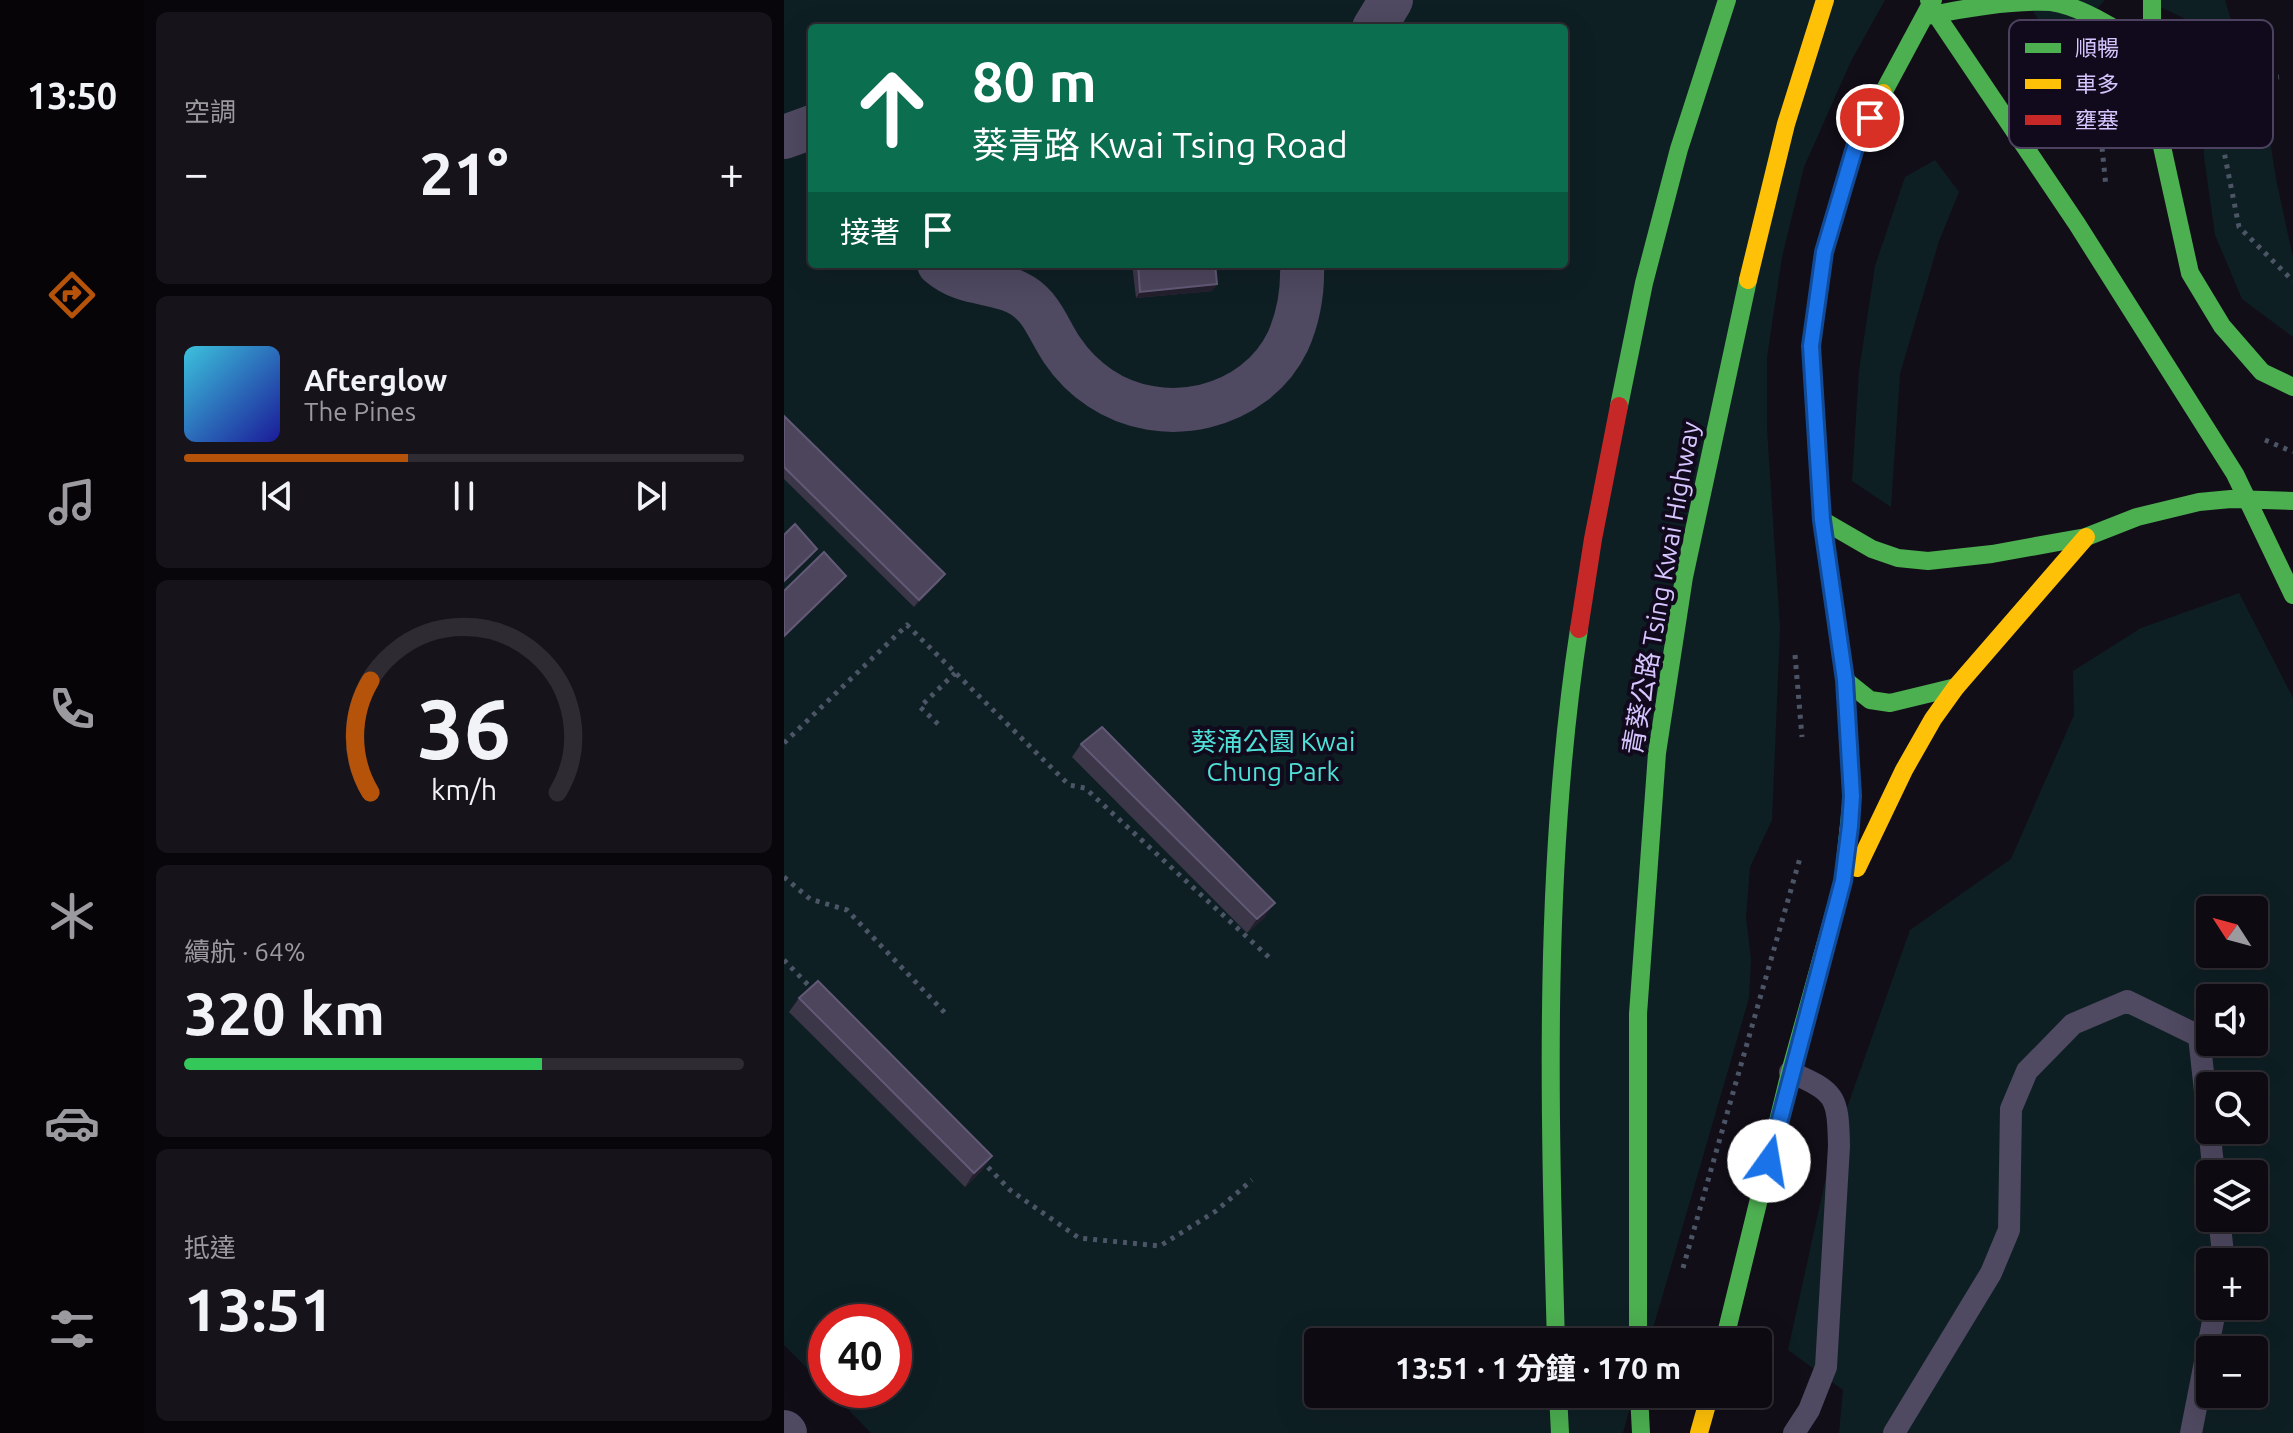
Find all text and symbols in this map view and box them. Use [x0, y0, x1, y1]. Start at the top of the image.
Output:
legend [2009, 20, 2273, 148]
text: 順暢 [2075, 35, 2119, 60]
text: 80 m [972, 50, 1097, 113]
icon: ahead [840, 56, 944, 160]
text: 車多 [2075, 71, 2119, 96]
text: 13:50 [27, 75, 117, 116]
pin [1836, 84, 1904, 152]
icon: arrive [1848, 96, 1892, 140]
text: 空調 [184, 97, 236, 126]
text: 壅塞 [2075, 107, 2119, 132]
text: 葵青路 Kwai Tsing Road [972, 124, 1348, 165]
text: 21° [420, 139, 508, 206]
text: − [184, 148, 209, 197]
text: + [719, 148, 744, 197]
icon: arrive [916, 208, 960, 252]
text: 接著 [840, 215, 900, 249]
icon: directions [44, 267, 100, 323]
text: Afterglow [304, 363, 447, 397]
text: The Pines [304, 397, 416, 426]
street label: 青葵公路 Tsing Kwai Highway [1617, 419, 1705, 757]
icon: music [44, 474, 100, 530]
icon: previous [255, 474, 299, 518]
icon: pause [442, 474, 486, 518]
icon: next [629, 474, 673, 518]
text: 36 [417, 680, 511, 774]
icon: phone [44, 681, 100, 737]
park label: 葵涌公園 Kwai Chung Park [1191, 727, 1355, 786]
text: km/h [431, 773, 497, 805]
icon: climate [44, 888, 100, 944]
north arrow [2196, 896, 2268, 968]
map controls [2196, 896, 2268, 1408]
text: 續航 · 64% [184, 937, 306, 966]
text: 320 km [184, 979, 385, 1046]
button: sound [2196, 984, 2268, 1056]
button: search [2196, 1072, 2268, 1144]
icon: car [44, 1095, 100, 1151]
position arrow [1727, 1119, 1811, 1203]
button: layers [2196, 1160, 2268, 1232]
text: 抵達 [184, 1233, 236, 1262]
button: + [2196, 1248, 2268, 1320]
text: 13:51 [184, 1275, 334, 1342]
icon: filters [44, 1301, 100, 1357]
speed limit sign: 40 [808, 1304, 912, 1408]
button: − [2196, 1336, 2268, 1408]
text: 13:51 · 1 分鐘 · 170 m [1395, 1351, 1681, 1385]

